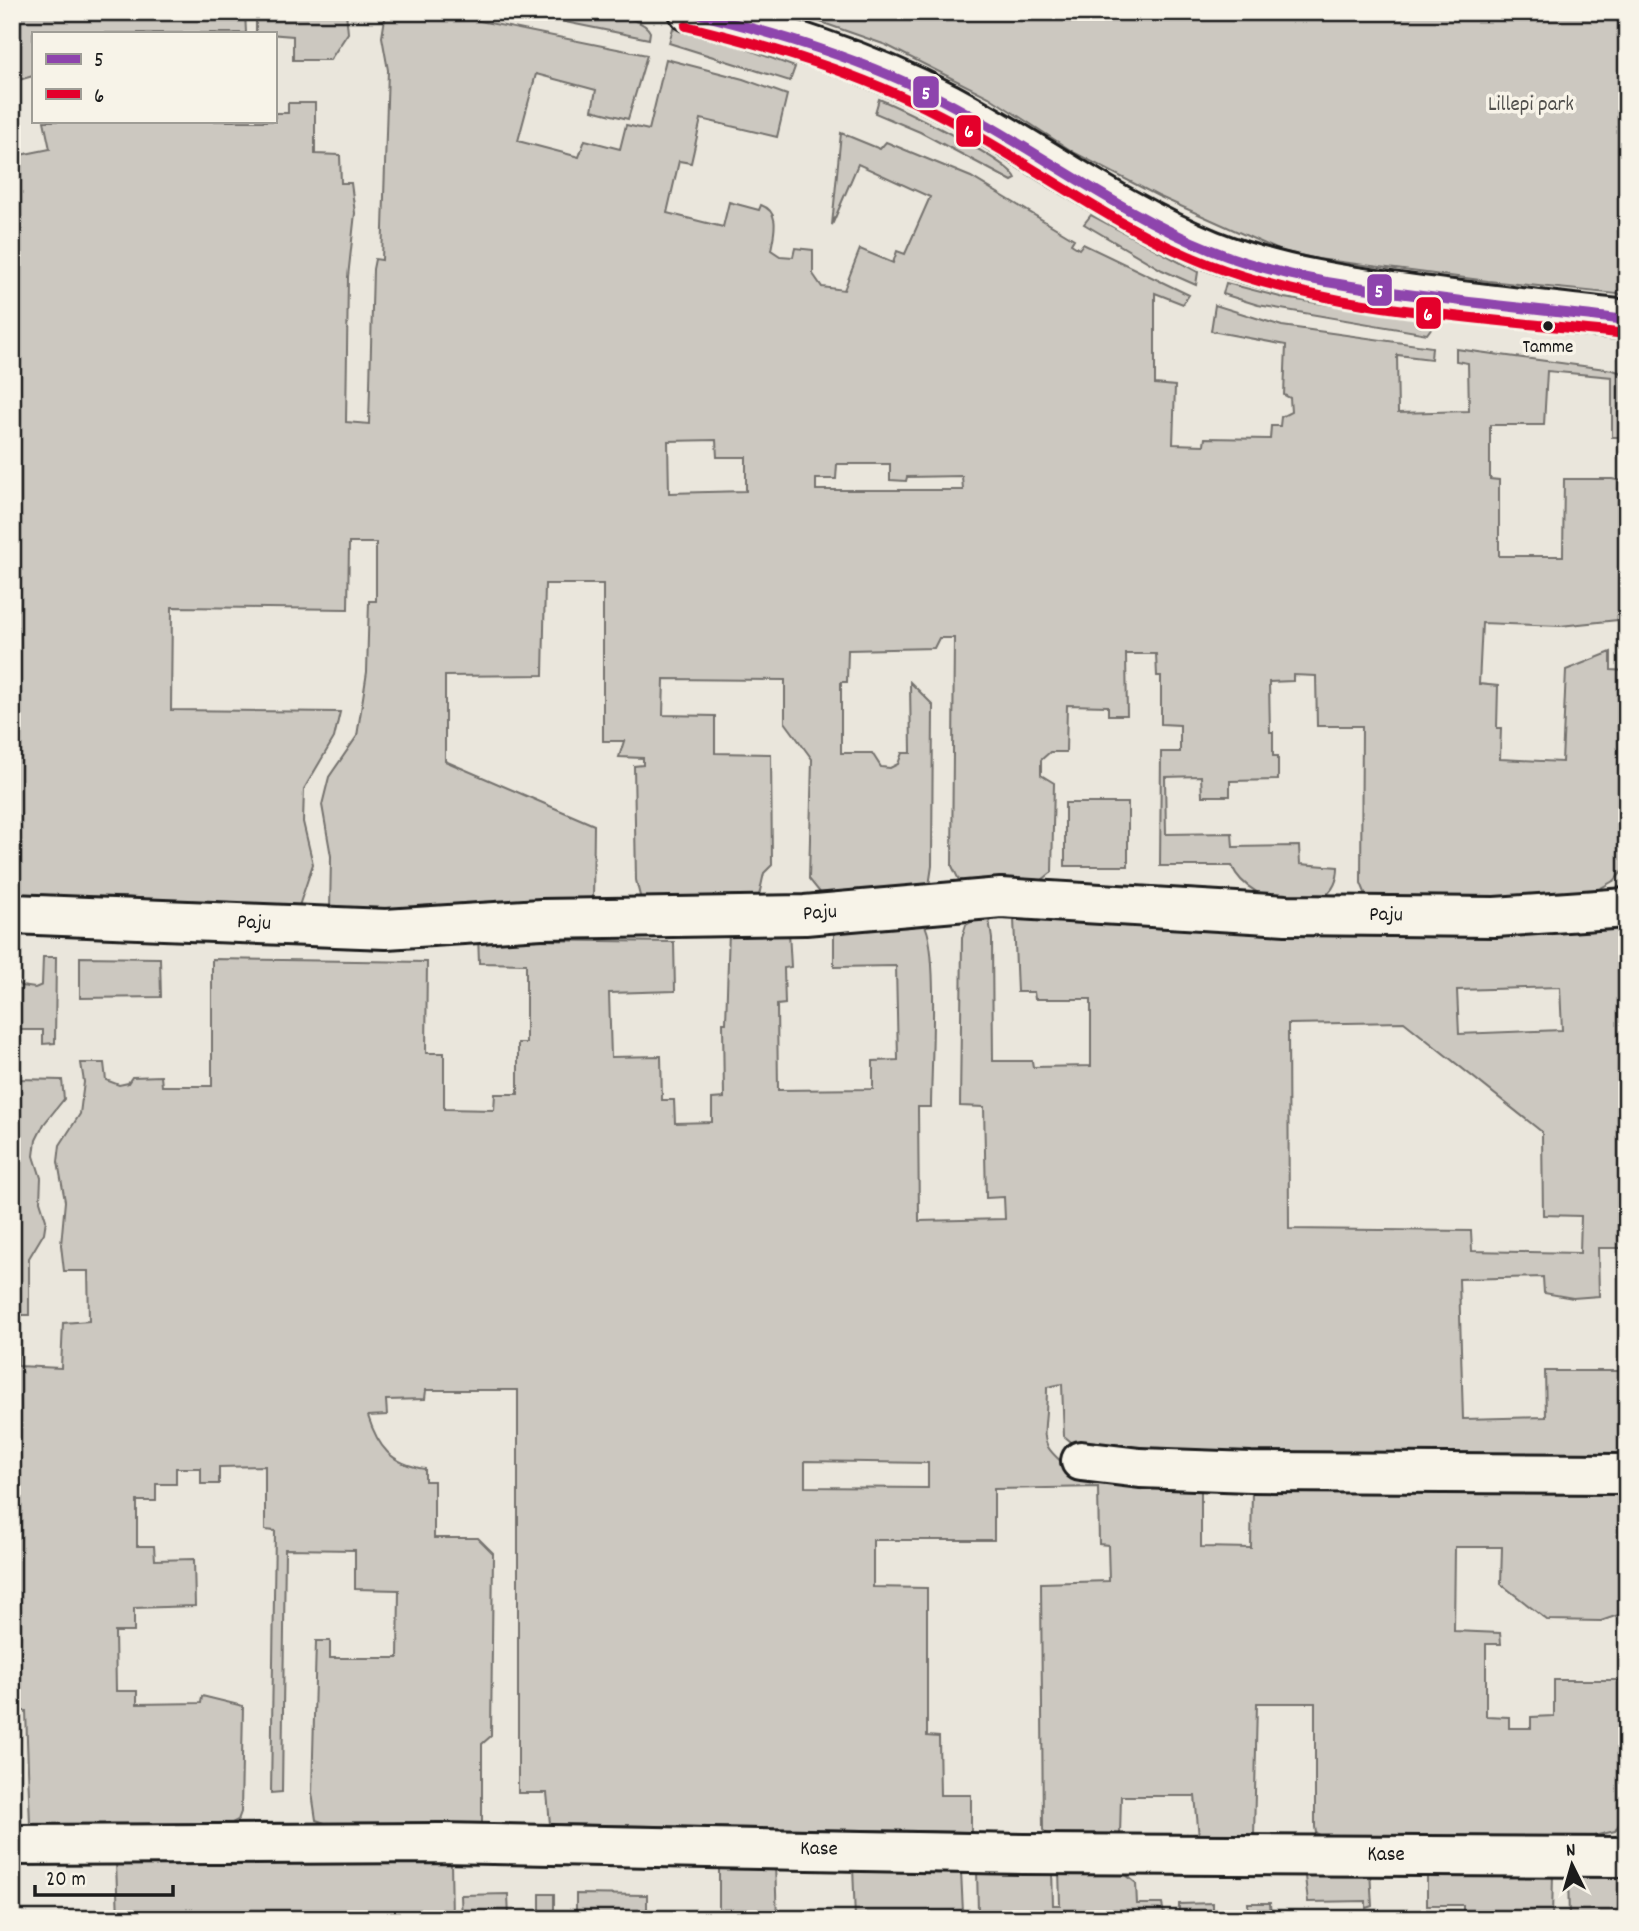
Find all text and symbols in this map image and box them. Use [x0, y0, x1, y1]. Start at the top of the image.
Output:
legend [32, 32, 276, 122]
text: 5 [94, 47, 104, 77]
line badge: 5 [912, 75, 940, 109]
text: 5 [922, 82, 931, 109]
text: 6 [94, 83, 104, 113]
park label: Lillepi park [1488, 91, 1574, 121]
line badge: 6 [955, 114, 982, 148]
text: 6 [964, 120, 974, 147]
line badge: 5 [1366, 273, 1393, 307]
text: 5 [1375, 280, 1384, 307]
line badge: 6 [1415, 296, 1442, 330]
text: 6 [1423, 303, 1433, 330]
marker: Tamme [1541, 319, 1555, 333]
place label: Tamme [1523, 335, 1573, 362]
street label: Paju [802, 898, 838, 930]
street label: Paju [1369, 901, 1403, 931]
street label: Paju [236, 908, 272, 940]
north arrow [1538, 1829, 1608, 1899]
street label: Kase [800, 1835, 838, 1865]
text: N [1565, 1838, 1577, 1865]
street label: Kase [1367, 1841, 1405, 1871]
scale bar [35, 1854, 173, 1898]
text: 20 m [46, 1866, 86, 1896]

